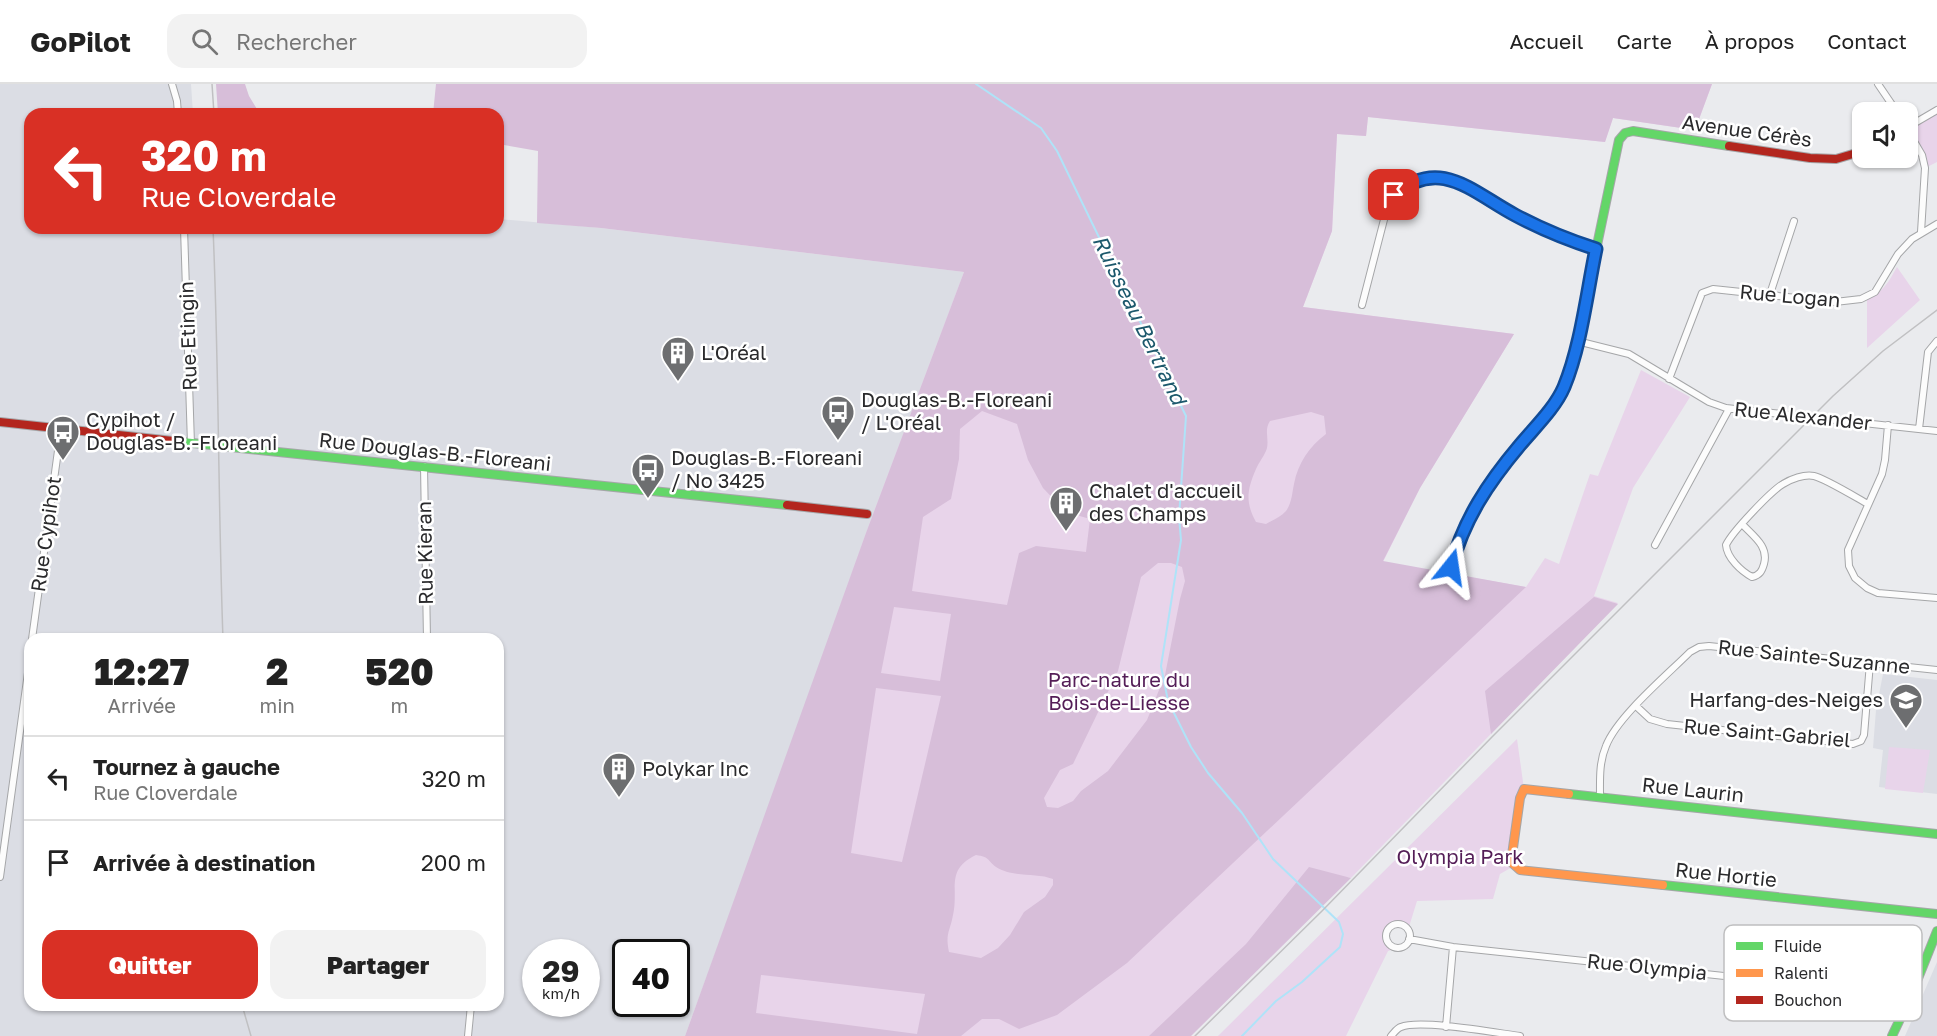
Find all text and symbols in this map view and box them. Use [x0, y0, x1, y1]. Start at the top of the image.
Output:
search box [167, 14, 587, 68]
text: GoPilot [30, 25, 131, 58]
icon: search [188, 25, 221, 58]
text: Rechercher [236, 28, 357, 55]
text: Accueil [1510, 28, 1583, 54]
text: Carte [1616, 28, 1672, 54]
text: À propos [1705, 28, 1794, 54]
text: Contact [1827, 28, 1907, 54]
map controls [1852, 102, 1918, 168]
button: sound [1852, 102, 1918, 168]
street label: Avenue Cérès [1681, 109, 1813, 151]
text: 320 m [141, 130, 267, 180]
icon: left [42, 132, 120, 210]
pin [1368, 169, 1419, 220]
icon: arrive [1377, 178, 1410, 211]
text: Rue Cloverdale [141, 181, 336, 213]
water label: Ruisseau Bertrand [1088, 231, 1193, 410]
street label: Rue Logan [1739, 279, 1841, 311]
street label: Rue Etingin [173, 281, 201, 391]
building icon: L'Oréal [660, 335, 696, 382]
place label: L'Oréal [701, 340, 767, 364]
place label: Douglas-B.-Floreani / L'Oréal [861, 387, 1052, 434]
bus stop icon: Douglas-B.-Floreani / L'Oréal [820, 394, 856, 441]
street label: Rue Alexander [1733, 396, 1873, 434]
place label: Cypihot / Douglas-B.-Floreani [86, 407, 277, 454]
bus stop icon: Cypihot / Douglas-B.-Floreani [45, 414, 81, 461]
street label: Rue Douglas-B.-Floreani [318, 427, 552, 475]
place label: Douglas-B.-Floreani / No 3425 [671, 445, 862, 492]
bus stop icon: Douglas-B.-Floreani / No 3425 [630, 452, 666, 499]
street label: Rue Cypihot [25, 474, 65, 593]
place label: Chalet d'accueil des Champs [1089, 478, 1242, 525]
building icon: Chalet d'accueil des Champs [1048, 485, 1084, 532]
street label: Rue Kieran [411, 501, 437, 605]
position arrow [1419, 535, 1483, 599]
street label: Rue Sainte-Suzanne [1717, 634, 1911, 678]
text: 12:27 [94, 650, 189, 693]
text: 2 [266, 650, 288, 693]
text: 520 [365, 650, 434, 693]
park label: Parc-nature du Bois-de-Liesse [1048, 667, 1190, 714]
school or university icon: Harfang-des-Neiges [1888, 682, 1924, 729]
place label: Harfang-des-Neiges [1689, 687, 1883, 711]
text: Arrivée [108, 693, 176, 717]
text: min [260, 693, 295, 717]
text: m [391, 693, 408, 717]
street label: Rue Saint-Gabriel [1683, 713, 1852, 751]
building icon: Polykar Inc [601, 751, 637, 798]
text: Tournez à gauche [93, 753, 280, 780]
place label: Polykar Inc [642, 756, 749, 780]
icon: left [42, 762, 75, 795]
text: 320 m [422, 765, 486, 792]
street label: Rue Laurin [1641, 772, 1745, 806]
text: Rue Cloverdale [93, 780, 238, 804]
park label: Olympia Park [1397, 844, 1523, 868]
icon: arrive [42, 846, 75, 879]
text: Arrivée à destination [93, 849, 315, 876]
text: 200 m [421, 849, 486, 876]
street label: Rue Hortie [1674, 857, 1778, 891]
legend [1724, 925, 1922, 1021]
button: Quitter [42, 930, 258, 999]
button: Partager [270, 930, 486, 999]
text: Fluide [1774, 936, 1822, 956]
speed limit sign: 40 [612, 939, 690, 1017]
street label: Rue Olympia [1586, 948, 1708, 984]
text: 29 [542, 953, 580, 989]
text: Ralenti [1774, 963, 1828, 983]
text: km/h [542, 984, 580, 1002]
text: Bouchon [1774, 990, 1842, 1010]

